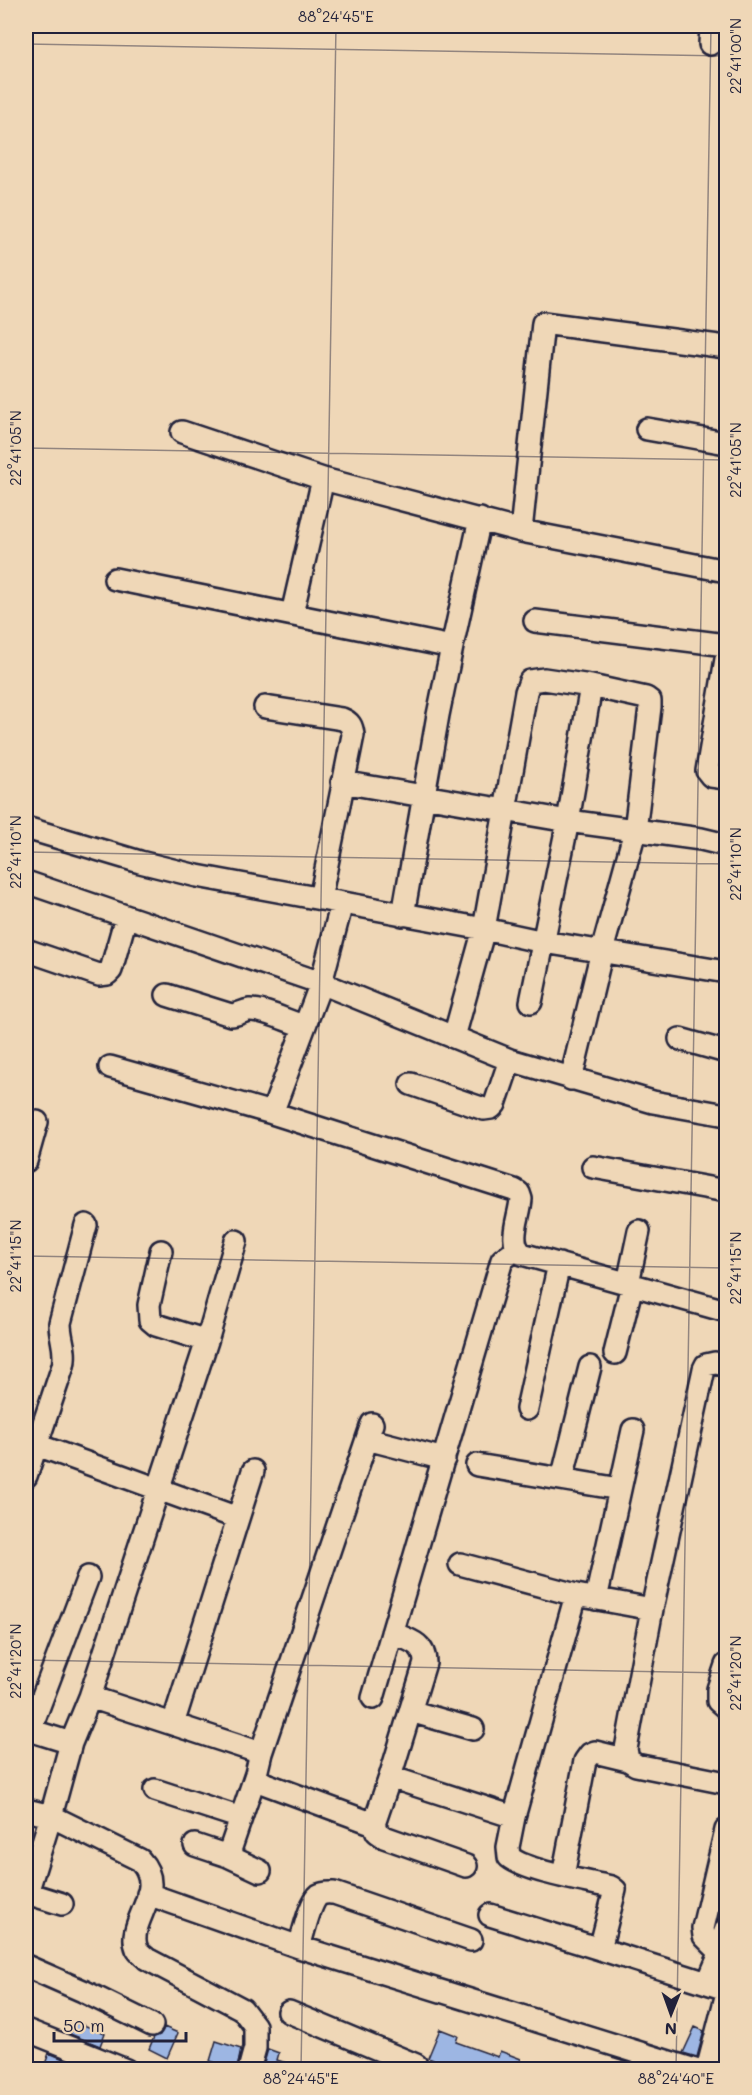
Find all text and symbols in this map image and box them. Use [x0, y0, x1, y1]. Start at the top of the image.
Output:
text: 88°24'45"E [298, 6, 374, 26]
text: 22°41'00"N [725, 18, 745, 94]
text: 22°41'05"N [5, 410, 25, 486]
text: 22°41'05"N [725, 422, 745, 498]
text: 22°41'10"N [5, 815, 25, 889]
text: 22°41'10"N [725, 827, 745, 901]
text: 22°41'15"N [5, 1219, 25, 1293]
text: 22°41'15"N [725, 1231, 745, 1305]
text: 22°41'20"N [5, 1623, 25, 1699]
text: 22°41'20"N [725, 1635, 745, 1711]
north arrow [641, 1984, 701, 2044]
scale bar [54, 2005, 186, 2043]
text: 50 m [63, 2013, 105, 2037]
text: N [664, 2019, 677, 2040]
text: 88°24'45"E [263, 2068, 339, 2088]
text: 88°24'40"E [638, 2068, 715, 2088]

